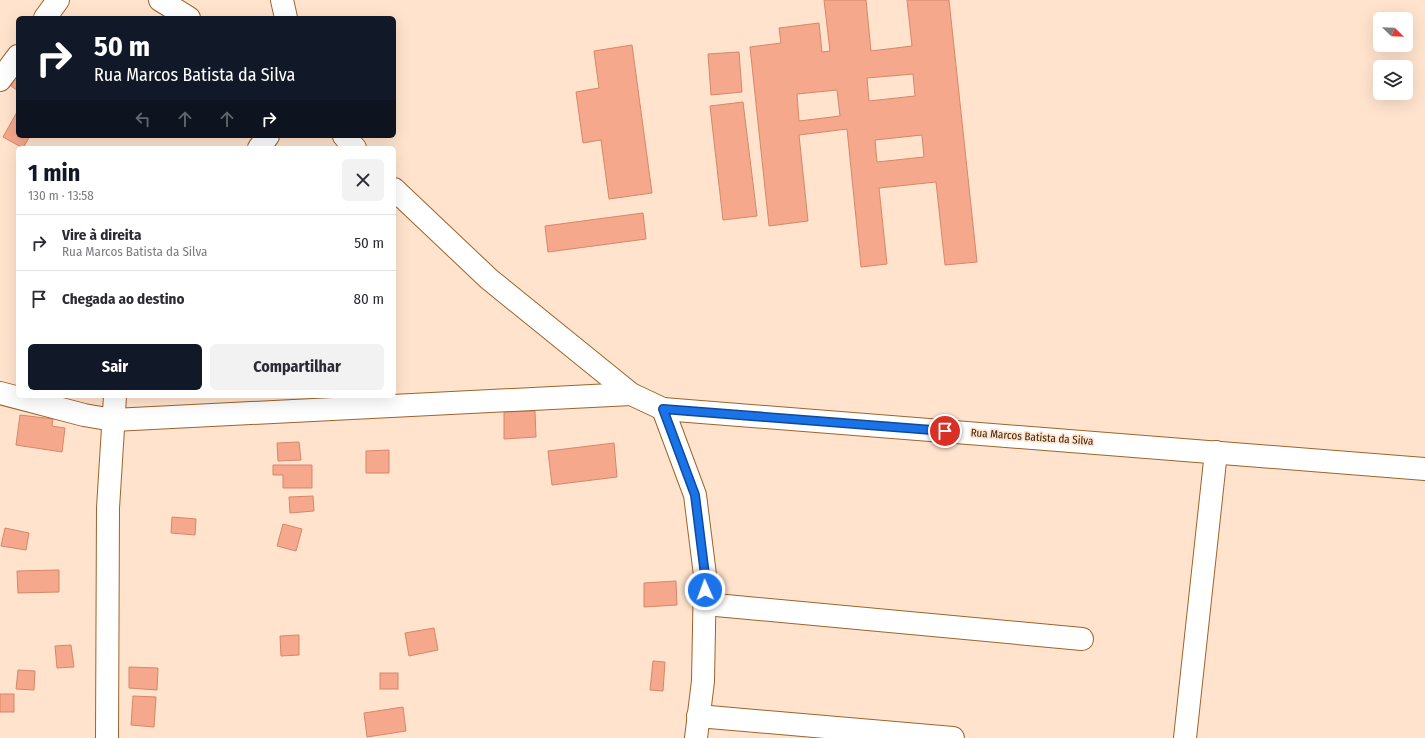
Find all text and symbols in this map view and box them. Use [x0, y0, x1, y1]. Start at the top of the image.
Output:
north arrow [1373, 12, 1413, 52]
map controls [1373, 12, 1413, 100]
text: 50 m [94, 30, 150, 63]
icon: right [28, 32, 80, 84]
button: layers [1373, 60, 1413, 100]
text: Rua Marcos Batista da Silva [94, 64, 295, 86]
icon: left [132, 108, 154, 130]
icon: ahead [174, 108, 196, 130]
icon: ahead [216, 108, 238, 130]
icon: right [258, 108, 280, 130]
text: 1 min [28, 159, 80, 187]
button: close [342, 159, 384, 201]
text: 130 m · 13:58 [28, 188, 94, 203]
text: Vire à direita [62, 226, 141, 244]
icon: right [28, 232, 50, 254]
text: 50 m [354, 234, 384, 252]
text: Rua Marcos Batista da Silva [62, 244, 207, 259]
icon: arrive [28, 288, 50, 310]
text: Chegada ao destino [62, 290, 184, 308]
text: 80 m [354, 290, 384, 308]
button: Sair [28, 344, 202, 390]
button: Compartilhar [210, 344, 384, 390]
pin [928, 414, 962, 448]
icon: arrive [934, 420, 956, 442]
street label: Rua Marcos Batista da Silva [970, 426, 1094, 448]
position arrow [684, 569, 726, 611]

